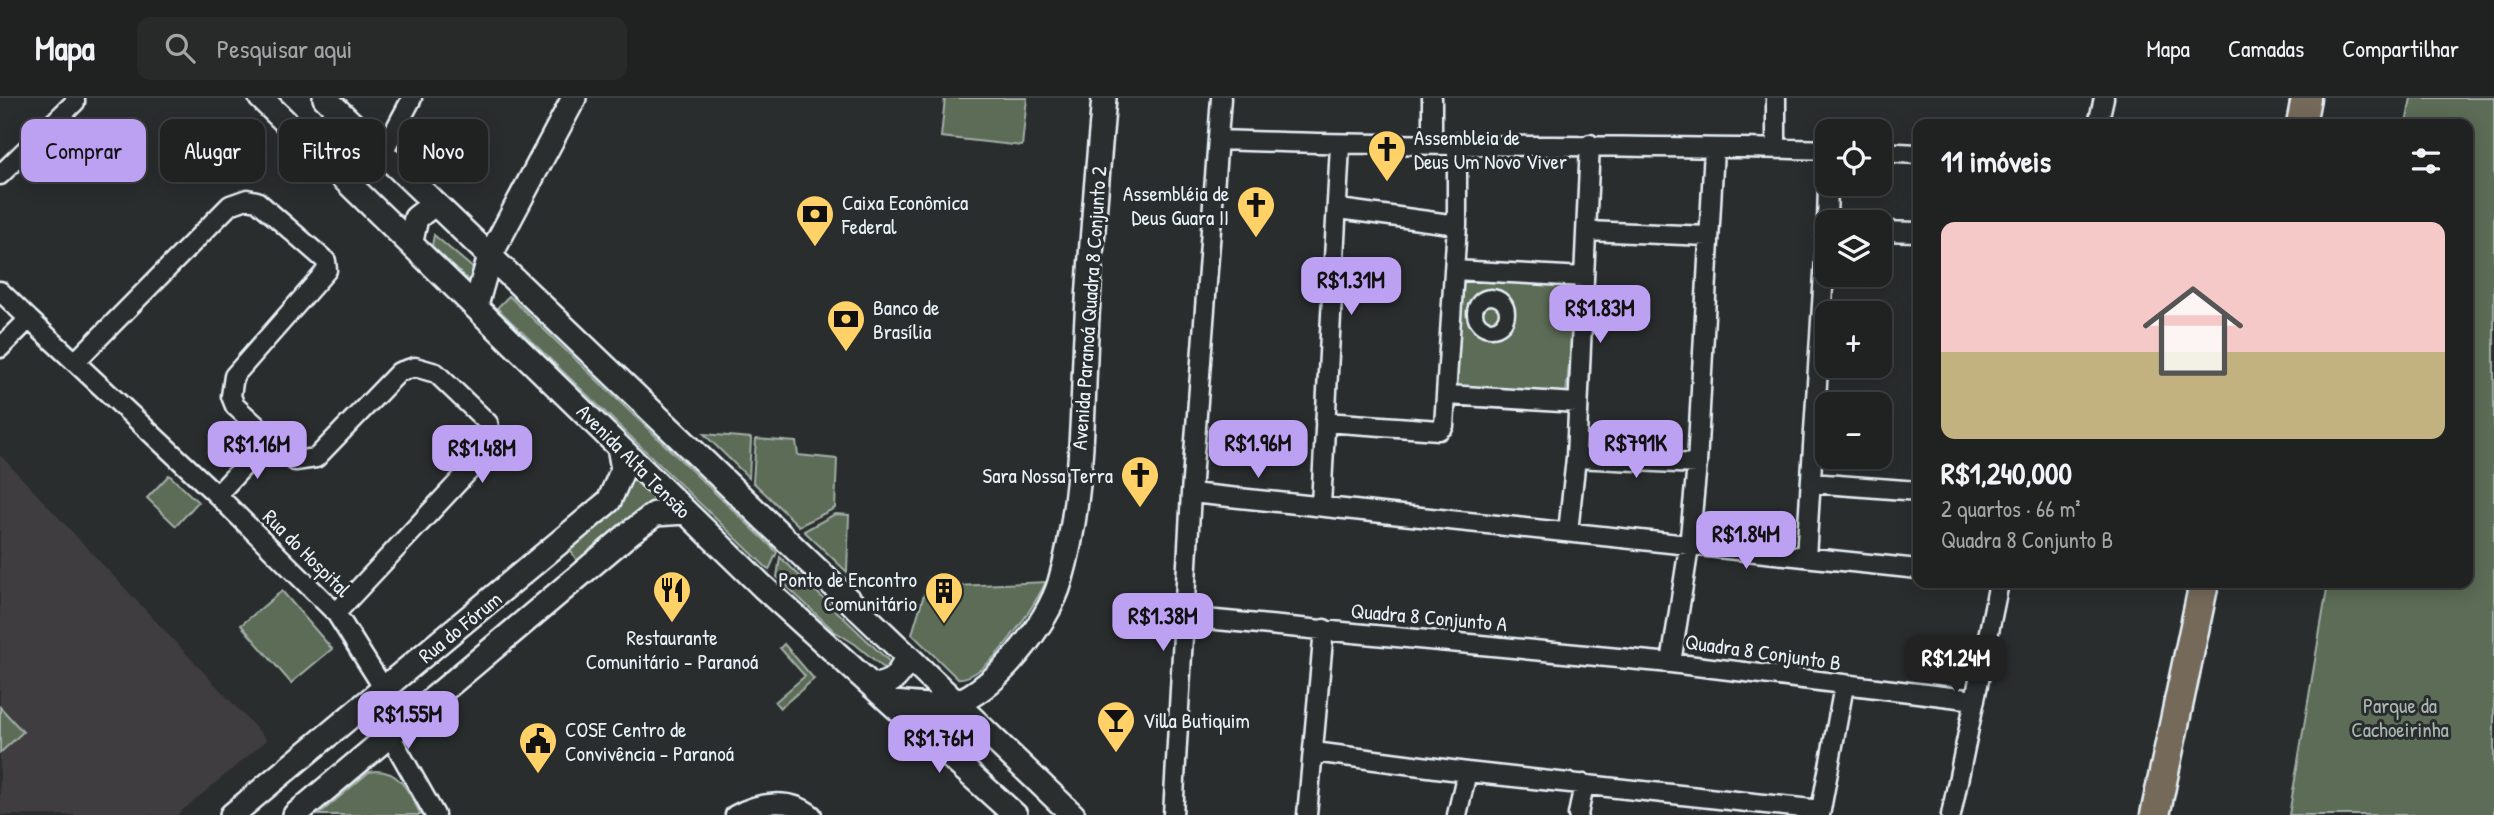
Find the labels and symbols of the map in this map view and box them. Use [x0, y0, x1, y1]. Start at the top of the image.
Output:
place label: Assembleia de Deus Um Novo Viver [1414, 123, 1567, 176]
church icon: Assembleia de Deus Um Novo Viver [1366, 128, 1408, 183]
street label: Avenida Paranoá Quadra 8 Conjunto 2 [1065, 165, 1113, 451]
place label: Assembléia de Deus Guara II [1123, 179, 1229, 232]
church icon: Assembléia de Deus Guara II [1235, 184, 1277, 239]
place label: Caixa Econômica Federal [841, 188, 968, 241]
bank icon: Caixa Econômica Federal [794, 193, 836, 248]
pin: R$1.31M [1286, 258, 1416, 317]
pin: R$1.83M [1535, 286, 1665, 345]
place label: Banco de Brasília [873, 293, 939, 346]
bank icon: Banco de Brasília [825, 298, 867, 353]
street label: Avenida Alta Tensão [570, 397, 698, 525]
pin: R$1.96M [1193, 420, 1323, 480]
pin: R$791K [1579, 420, 1693, 480]
pin: R$1.16M [192, 422, 322, 481]
pin: R$1.48M [417, 426, 547, 485]
church icon: Sara Nossa Terra [1119, 454, 1161, 509]
place label: Sara Nossa Terra [983, 461, 1113, 490]
street label: Rua do Hospital [257, 503, 358, 604]
pin: R$1.84M [1681, 512, 1811, 571]
place label: Ponto de Encontro Comunitário [778, 565, 917, 618]
restaurant icon: Restaurante Comunitário - Paranoá [651, 569, 693, 624]
building icon: Ponto de Encontro Comunitário [923, 570, 965, 625]
street label: Rua do Fórum [412, 584, 508, 670]
pin: R$1.38M [1098, 594, 1228, 653]
street label: Quadra 8 Conjunto A [1350, 596, 1508, 638]
place label: Restaurante Comunitário - Paranoá [586, 623, 758, 676]
street label: Quadra 8 Conjunto B [1683, 627, 1843, 677]
pin: R$1.24M [1891, 636, 2021, 695]
park label: Parque da Cachoeirinha [2351, 691, 2449, 744]
pin: R$1.55M [343, 692, 473, 751]
bar icon: Villa Butiquim [1095, 699, 1137, 754]
place label: Villa Butiquim [1143, 706, 1250, 735]
place label: COSE Centro de Convivência - Paranoá [565, 715, 734, 768]
pin: R$1.76M [874, 716, 1004, 775]
public building icon: COSE Centro de Convivência - Paranoá [517, 720, 559, 775]

